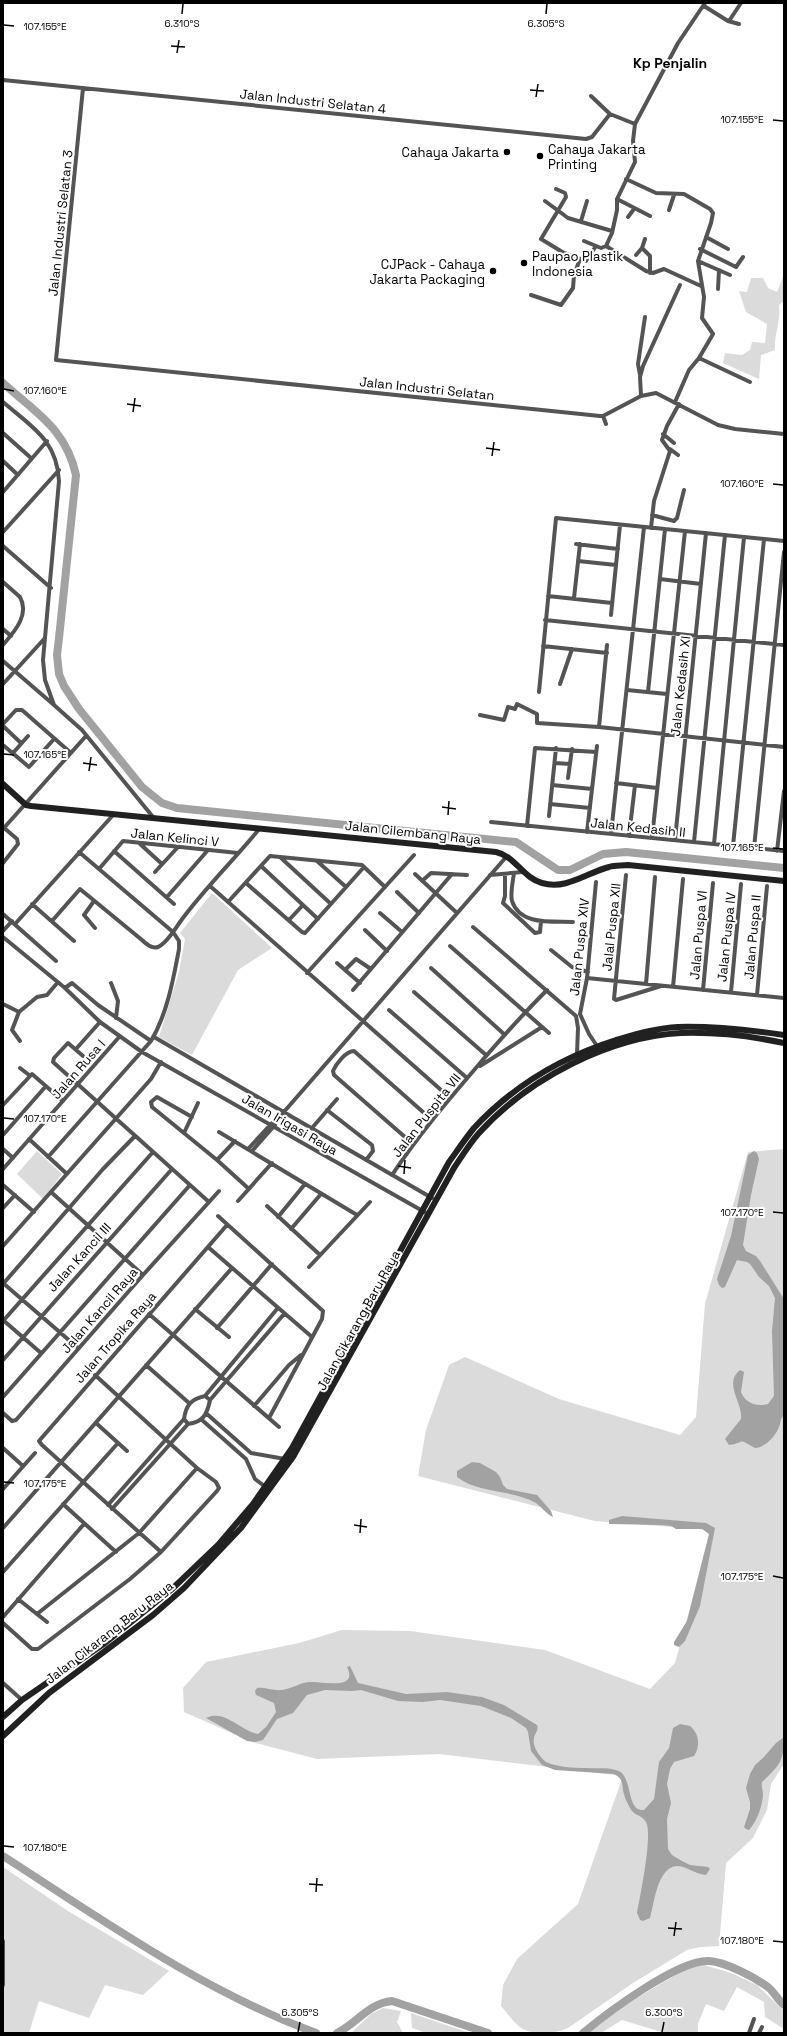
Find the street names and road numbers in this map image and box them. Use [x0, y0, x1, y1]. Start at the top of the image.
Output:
street label: Jalan Industri Selatan 4 [239, 85, 387, 118]
street label: Jalan Industri Selatan 3 [44, 149, 77, 297]
street label: Jalan Industri Selatan [359, 373, 495, 404]
street label: Jalan Kedasih XI [667, 635, 694, 737]
street label: Jalan Kedasih II [589, 814, 686, 841]
street label: Jalan Cilembang Raya [344, 817, 482, 848]
street label: Jalan Kelinci V [130, 824, 220, 851]
street label: Jalal Puspa XII [598, 882, 625, 972]
street label: Jalan Puspa VI [686, 890, 711, 980]
street label: Jalan Puspa IV [713, 891, 740, 983]
street label: Jalan Puspa II [740, 894, 765, 980]
street label: Jalan Puspa XIV [566, 897, 593, 997]
street label: Jalan Rusa I [48, 1036, 109, 1103]
street label: Jalan Puspita VII [388, 1070, 464, 1161]
street label: Jalan Irigasi Raya [239, 1090, 341, 1159]
street label: Jalan Kancil III [44, 1219, 115, 1295]
street label: Jalan Cikarang Baru Raya [313, 1247, 404, 1393]
street label: Jalan Kancil Raya [57, 1263, 142, 1357]
street label: Jalan Tropika Raya [71, 1288, 160, 1387]
street label: Jalan Cikarang Baru Raya [42, 1577, 177, 1688]

